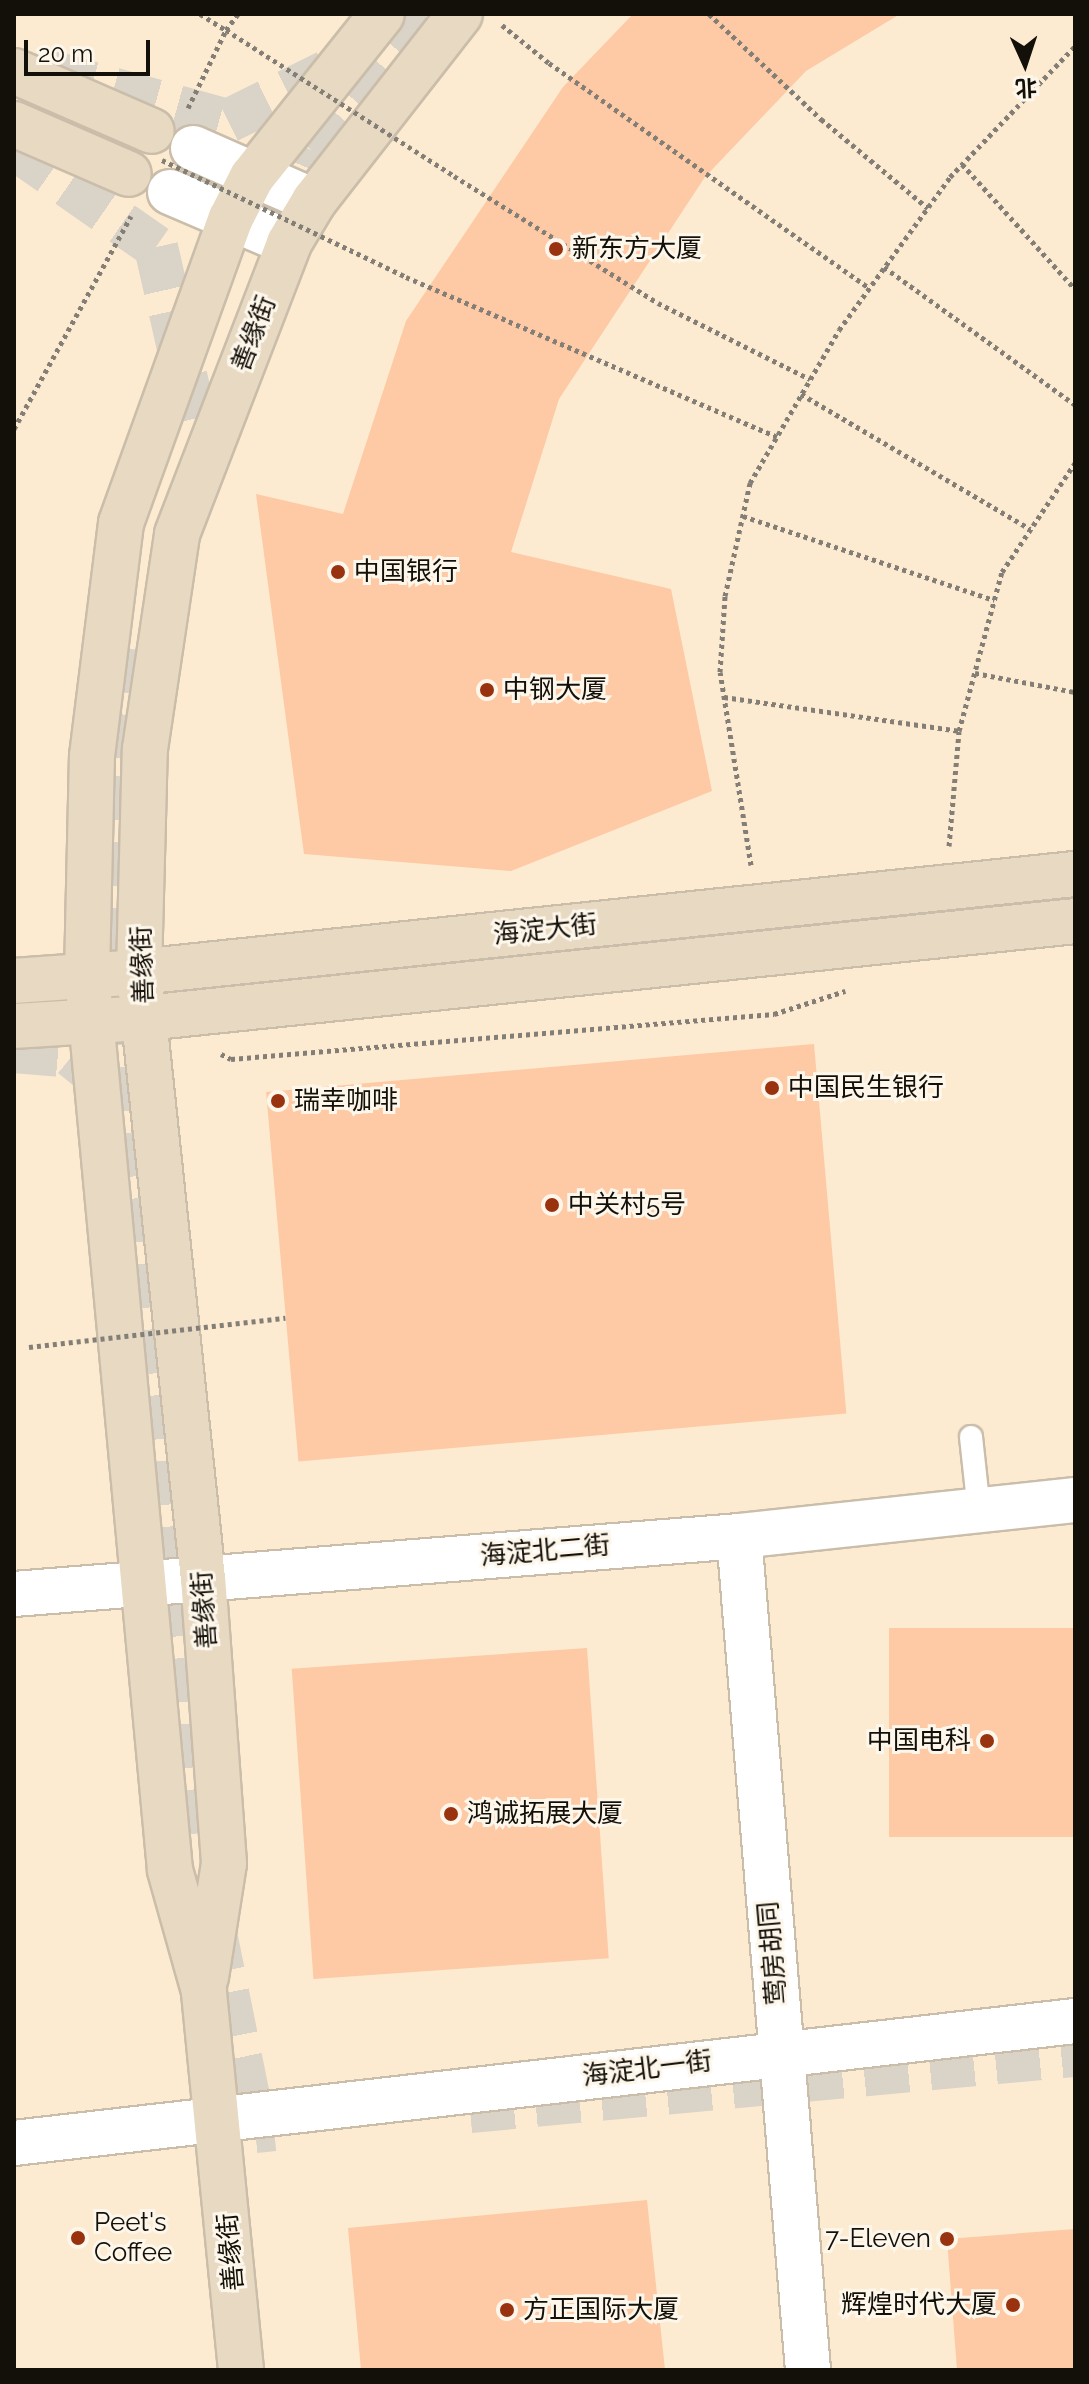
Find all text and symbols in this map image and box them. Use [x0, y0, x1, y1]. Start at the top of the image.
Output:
scale bar [28, 24, 154, 74]
north arrow [985, 24, 1065, 104]
text: 20 m [38, 39, 93, 68]
text: 北 [1015, 74, 1038, 102]
place label: 新东方大厦 [572, 233, 702, 265]
marker: 新东方大厦 [547, 240, 565, 258]
street label: 善缘街 [225, 292, 283, 376]
place label: 中国银行 [354, 556, 458, 588]
marker: 中国银行 [329, 563, 347, 581]
place label: 中钢大厦 [503, 674, 607, 706]
marker: 中钢大厦 [478, 681, 496, 699]
street label: 海淀大街 [492, 909, 598, 951]
street label: 善缘街 [126, 925, 160, 1005]
place label: 中国民生银行 [788, 1072, 944, 1104]
marker: 中国民生银行 [763, 1079, 781, 1097]
place label: 瑞幸咖啡 [294, 1085, 398, 1117]
marker: 瑞幸咖啡 [269, 1092, 287, 1110]
place label: 中关村5号 [568, 1189, 686, 1221]
marker: 中关村5号 [543, 1196, 561, 1214]
street label: 海淀北二街 [479, 1530, 611, 1572]
street label: 善缘街 [187, 1570, 223, 1650]
place label: 中国电科 [867, 1725, 971, 1757]
marker: 中国电科 [978, 1732, 996, 1750]
place label: 鸿诚拓展大厦 [467, 1798, 623, 1830]
marker: 鸿诚拓展大厦 [442, 1805, 460, 1823]
street label: 莺房胡同 [753, 1900, 793, 2006]
street label: 海淀北一街 [581, 2046, 713, 2092]
place label: Peet's Coffee [94, 2207, 172, 2268]
street label: 善缘街 [212, 2212, 250, 2292]
place label: 7-Eleven [825, 2223, 931, 2255]
marker: Peet's Coffee [69, 2229, 87, 2247]
marker: 7-Eleven [938, 2230, 956, 2248]
place label: 辉煌时代大厦 [841, 2289, 997, 2321]
place label: 方正国际大厦 [523, 2294, 679, 2326]
marker: 辉煌时代大厦 [1004, 2296, 1022, 2314]
marker: 方正国际大厦 [498, 2301, 516, 2319]

